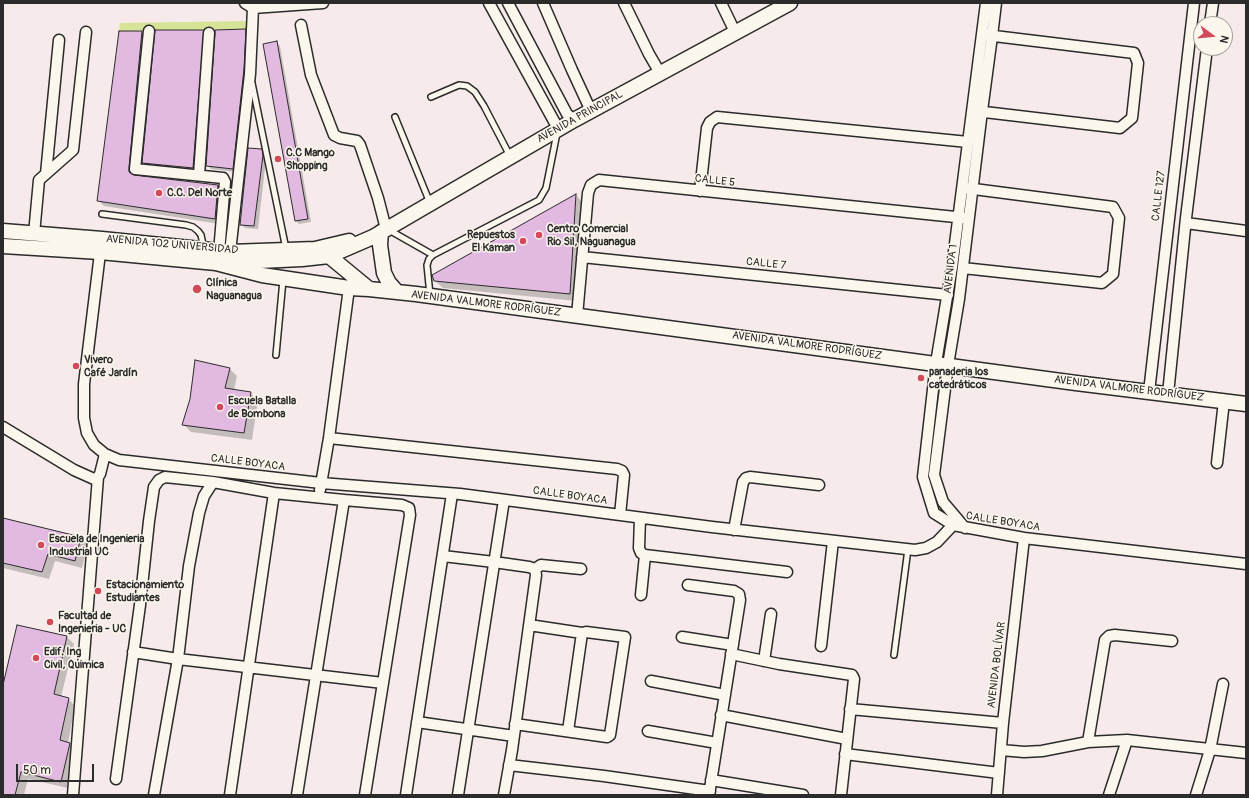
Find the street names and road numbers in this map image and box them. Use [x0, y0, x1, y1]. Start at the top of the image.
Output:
street label: AVENIDA PRINCIPAL [535, 88, 625, 146]
street label: CALLE 127 [1149, 170, 1169, 222]
street label: CALLE 5 [694, 172, 736, 190]
street label: AVENIDA 102 UNIVERSIDAD [105, 233, 239, 257]
street label: AVENIDA 1 [941, 244, 961, 294]
street label: CALLE 7 [745, 255, 787, 273]
street label: AVENIDA VALMORE RODRÍGUEZ [410, 288, 562, 320]
street label: AVENIDA VALMORE RODRÍGUEZ [731, 329, 883, 363]
street label: AVENIDA VALMORE RODRÍGUEZ [1053, 373, 1205, 405]
street label: CALLE BOYACA [210, 452, 286, 474]
street label: CALLE BOYACA [532, 484, 608, 508]
street label: CALLE BOYACA [965, 510, 1041, 534]
street label: AVENIDA BOLÍVAR [985, 621, 1009, 709]

